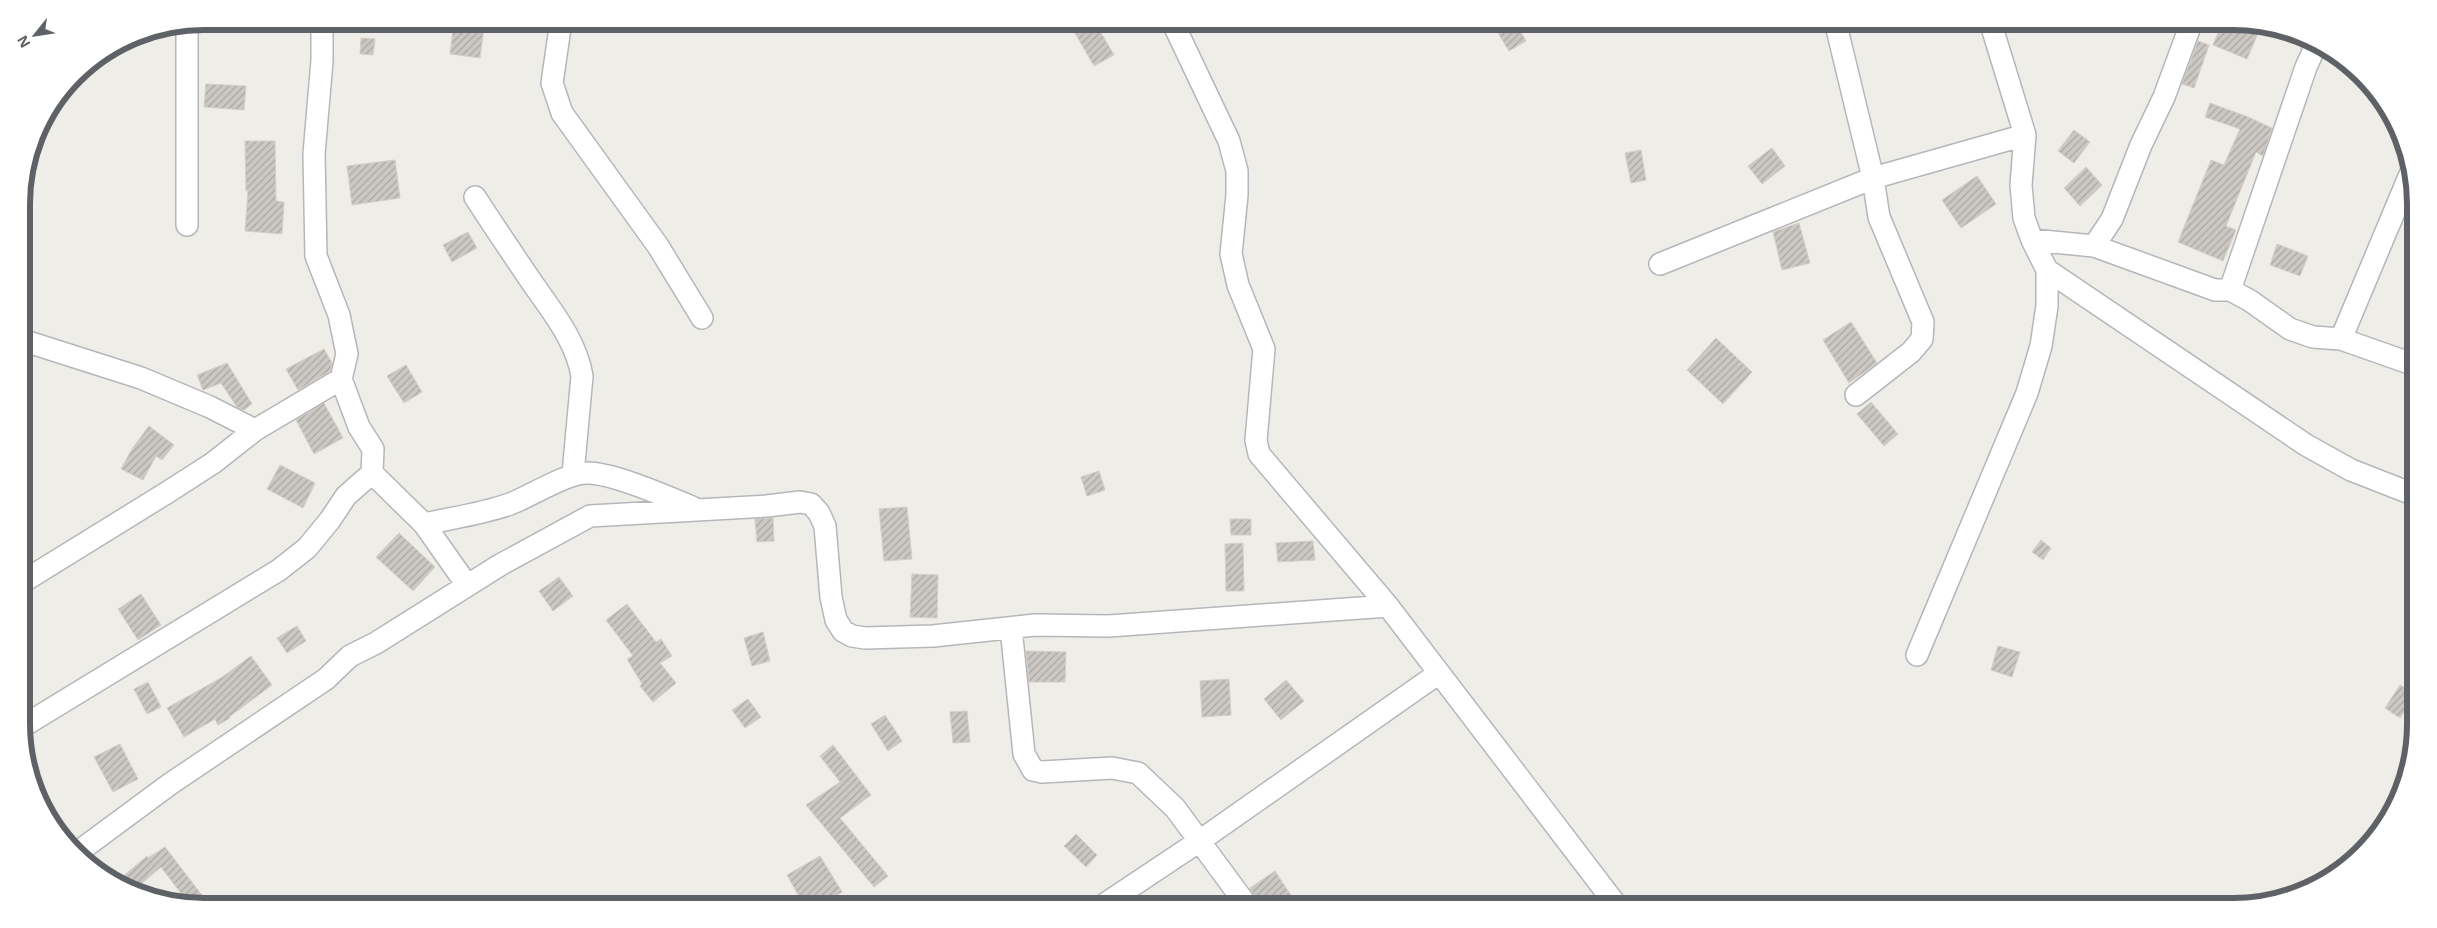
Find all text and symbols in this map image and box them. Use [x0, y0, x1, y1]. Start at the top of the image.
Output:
north arrow [10, 10, 60, 60]
text: N [12, 32, 34, 51]

